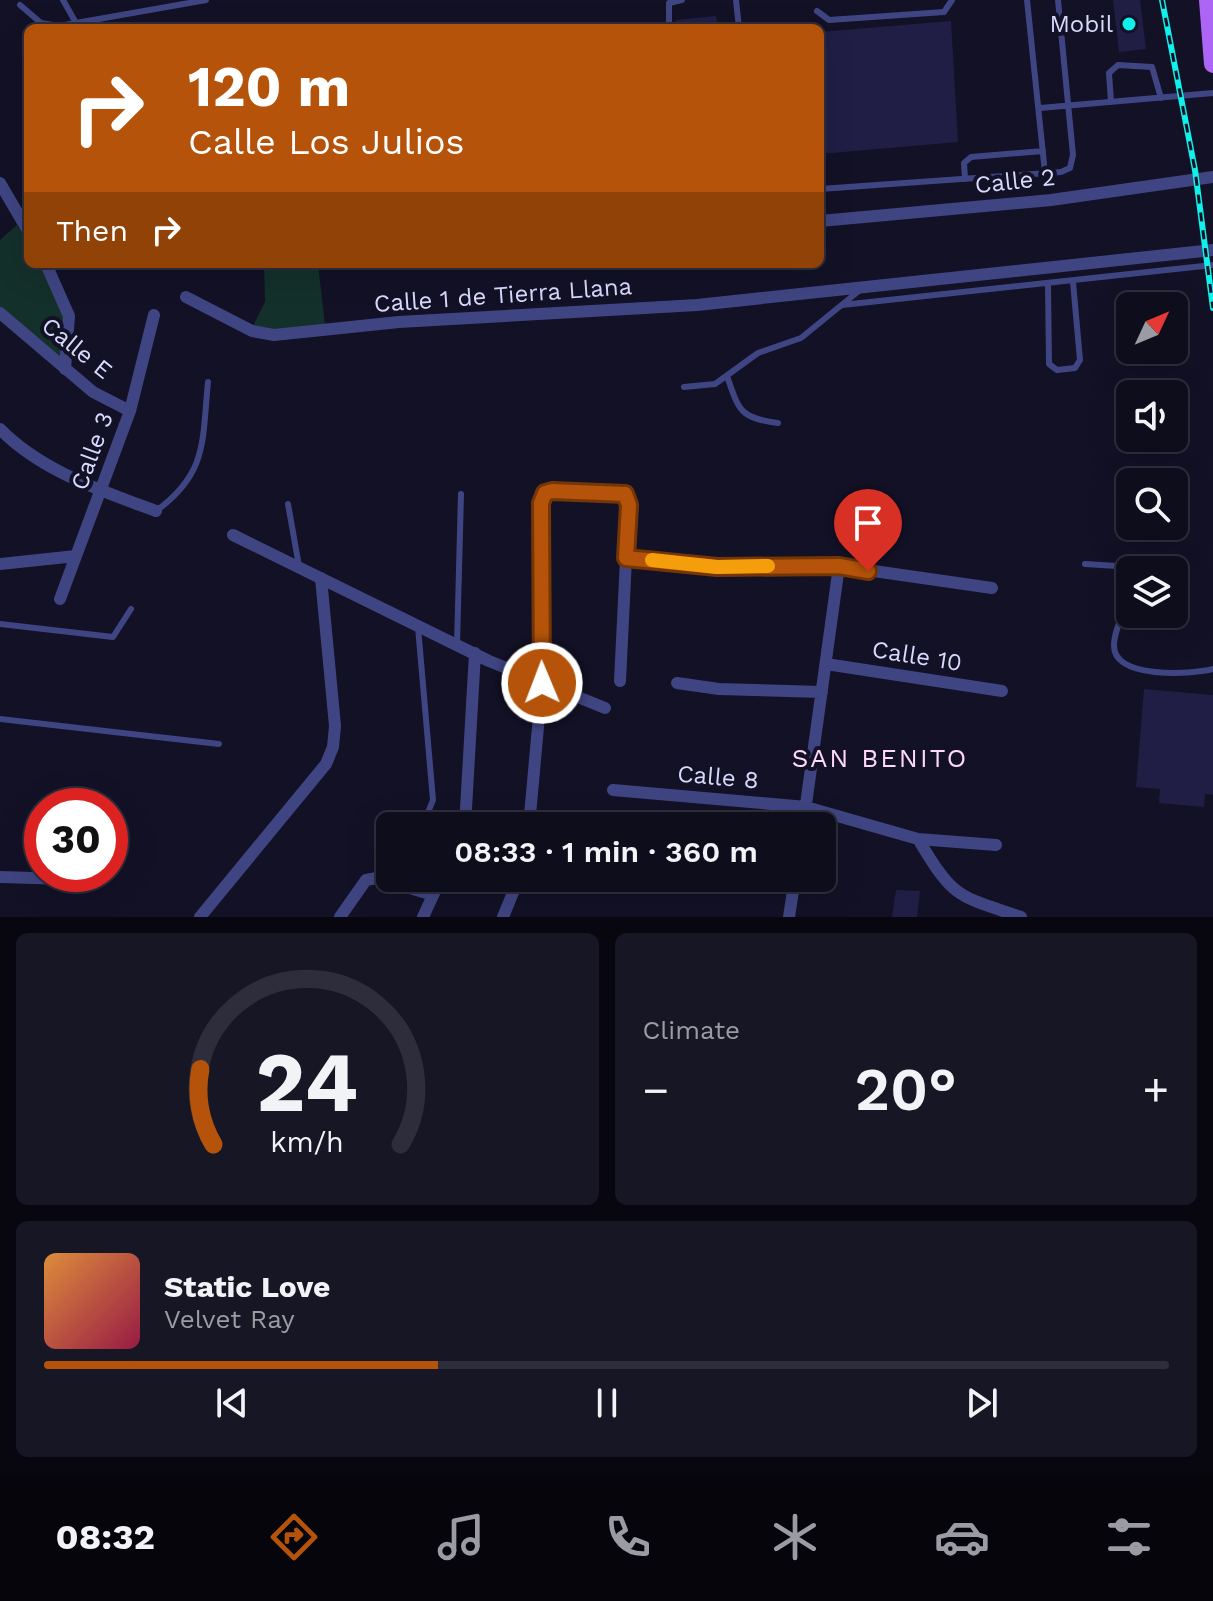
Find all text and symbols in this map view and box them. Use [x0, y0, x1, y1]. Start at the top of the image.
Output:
place label: Mobil [1050, 10, 1114, 38]
marker: Mobil [1120, 15, 1138, 33]
text: 120 m [188, 54, 350, 120]
icon: right [56, 56, 160, 160]
text: Calle Los Julios [188, 121, 465, 163]
street label: Calle 2 [973, 163, 1057, 199]
icon: right [144, 208, 188, 252]
text: Then [56, 213, 128, 248]
street label: Calle 1 de Tierra Llana [373, 272, 633, 318]
north arrow [1116, 292, 1188, 364]
map controls [1116, 292, 1188, 628]
street label: Calle E [36, 311, 118, 385]
button: sound [1116, 380, 1188, 452]
street label: Calle 3 [65, 408, 119, 494]
button: search [1116, 468, 1188, 540]
pin [834, 489, 902, 571]
icon: arrive [846, 501, 890, 545]
button: layers [1116, 556, 1188, 628]
street label: Calle 10 [870, 635, 964, 677]
position arrow [500, 641, 584, 725]
district label: SAN BENITO [792, 743, 968, 773]
street label: Calle 8 [676, 759, 760, 795]
speed limit sign: 30 [24, 788, 128, 892]
text: 08:33 · 1 min · 360 m [454, 834, 758, 869]
text: Climate [643, 1015, 740, 1045]
text: 24 [256, 1034, 358, 1131]
text: 20° [854, 1054, 957, 1125]
text: − [643, 1064, 669, 1116]
text: + [1142, 1064, 1169, 1116]
text: km/h [270, 1125, 344, 1159]
text: Static Love [164, 1269, 330, 1304]
text: Velvet Ray [164, 1304, 295, 1334]
icon: previous [210, 1381, 254, 1425]
icon: pause [585, 1381, 629, 1425]
icon: next [960, 1381, 1004, 1425]
icon: directions [266, 1509, 322, 1565]
icon: music [433, 1509, 489, 1565]
icon: phone [600, 1509, 656, 1565]
icon: climate [767, 1509, 823, 1565]
icon: car [934, 1509, 990, 1565]
icon: filters [1101, 1509, 1157, 1565]
text: 08:32 [56, 1516, 155, 1558]

